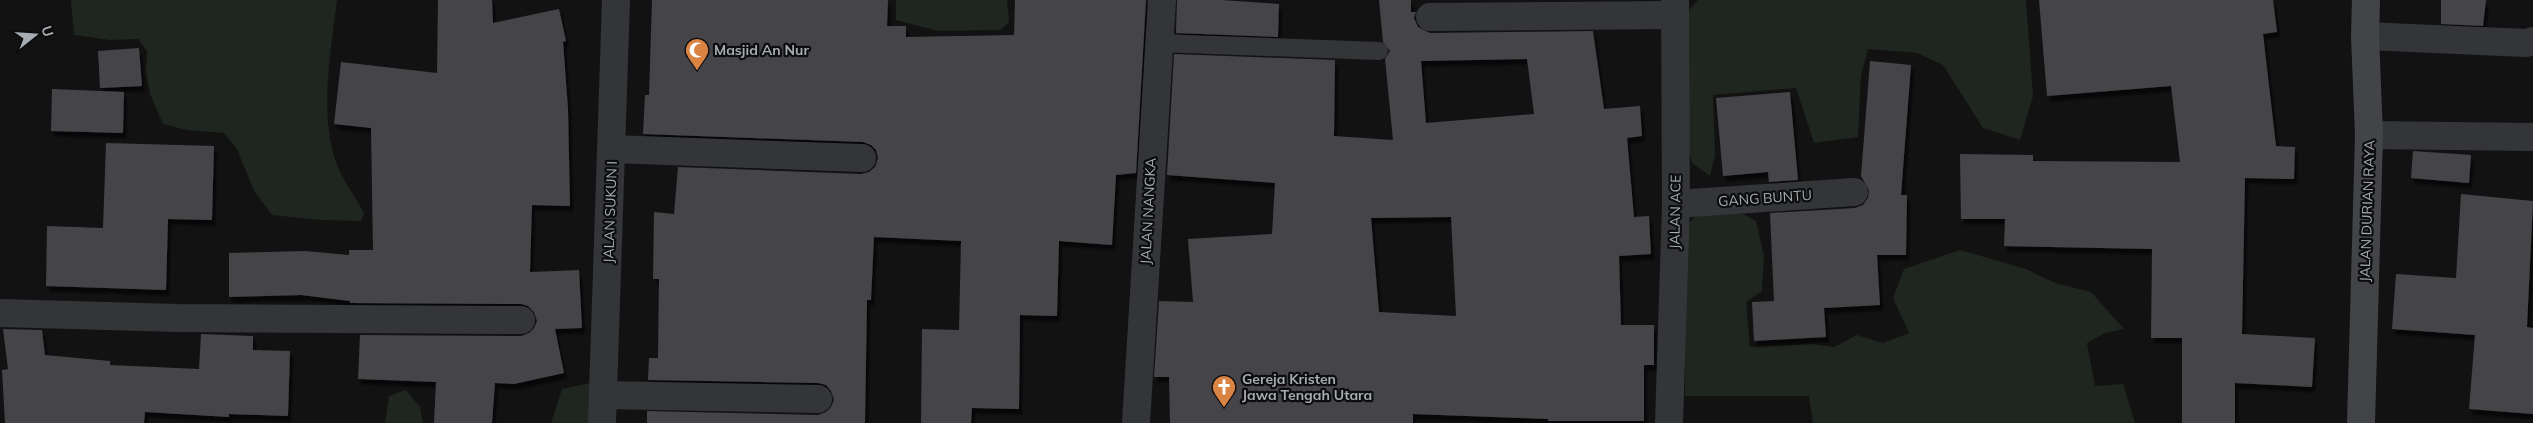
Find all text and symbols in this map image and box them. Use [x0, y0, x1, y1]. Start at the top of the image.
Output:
north arrow [10, 10, 60, 60]
text: U [37, 24, 58, 39]
mosque icon: Masjid An Nur [684, 37, 710, 71]
place label: Masjid An Nur [714, 41, 809, 59]
street label: JALAN DURIAN RAYA [2356, 139, 2378, 282]
street label: JALAN NANGKA [1136, 156, 1160, 265]
street label: JALAN SUKUN I [599, 161, 621, 263]
street label: JALAN ACE [1665, 175, 1685, 249]
street label: GANG BUNTU [1718, 186, 1812, 210]
place label: Gereja Kristen Jawa Tengah Utara [1242, 370, 1372, 404]
church icon: Gereja Kristen Jawa Tengah Utara [1211, 374, 1237, 408]

